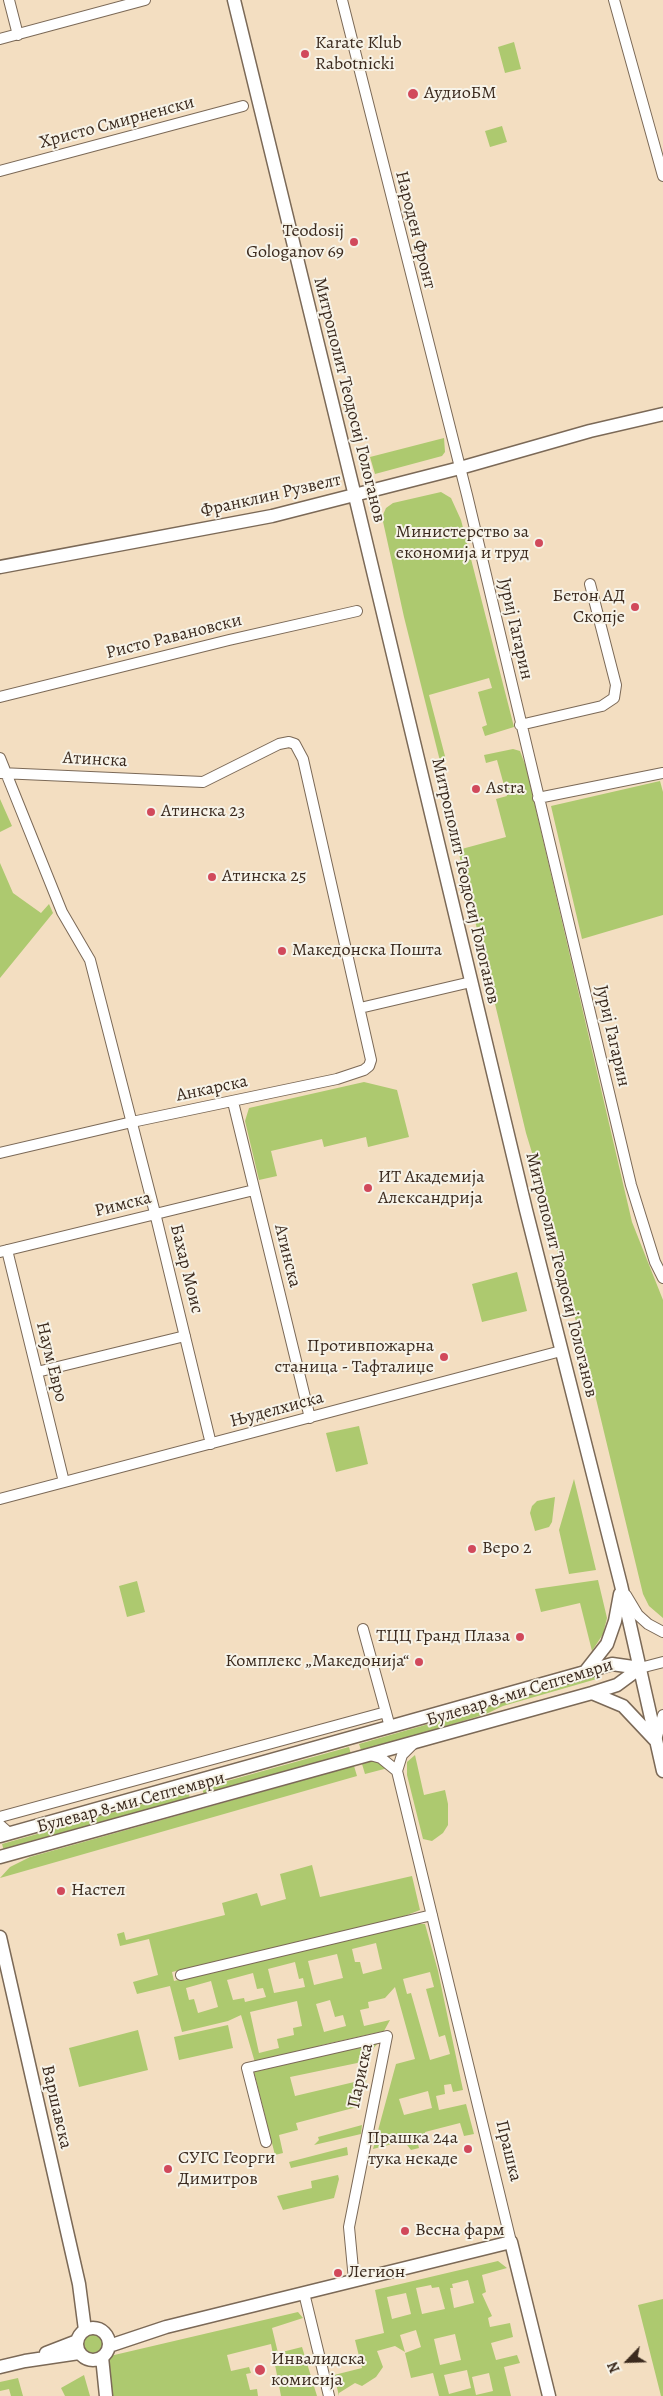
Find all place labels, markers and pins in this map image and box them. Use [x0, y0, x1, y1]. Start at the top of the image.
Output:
place label: Karate Klub Rabotnicki [315, 33, 402, 76]
marker: Karate Klub Rabotnicki [299, 48, 311, 60]
place label: АудиоБМ [424, 83, 496, 105]
marker: АудиоБМ [406, 87, 420, 101]
place label: Teodosij Gologanov 69 [246, 221, 344, 264]
marker: Teodosij Gologanov 69 [348, 236, 360, 248]
place label: Министерство за економија и труд [396, 522, 529, 564]
marker: Министерство за економија и труд [533, 537, 545, 549]
place label: Бетон АД Скопје [553, 586, 625, 628]
marker: Бетон АД Скопје [629, 601, 641, 613]
place label: Astra [486, 778, 525, 800]
marker: Astra [470, 783, 482, 795]
place label: Атинска 23 [161, 801, 245, 823]
marker: Атинска 23 [145, 806, 157, 818]
place label: Атинска 25 [222, 866, 306, 888]
marker: Атинска 25 [206, 871, 218, 883]
place label: Македонска Пошта [292, 940, 442, 962]
marker: Македонска Пошта [276, 945, 288, 957]
place label: ИТ Академија Александрија [378, 1167, 484, 1210]
marker: ИТ Академија Александрија [362, 1182, 374, 1194]
place label: Противпожарна станица - Тафталиџе [274, 1336, 434, 1378]
marker: Противпожарна станица - Тафталиџе [438, 1351, 450, 1363]
place label: Веро 2 [482, 1538, 531, 1560]
marker: Веро 2 [466, 1543, 478, 1555]
place label: ТЦЦ Гранд Плаза [376, 1626, 510, 1648]
marker: ТЦЦ Гранд Плаза [514, 1631, 526, 1643]
place label: Комплекс „Македонија“ [225, 1651, 409, 1673]
marker: Комплекс „Македонија“ [413, 1656, 425, 1668]
place label: Настел [71, 1880, 125, 1902]
marker: Настел [55, 1885, 67, 1897]
place label: Прашка 24а тука некаде [367, 2128, 458, 2170]
marker: Прашка 24а тука некаде [462, 2143, 474, 2155]
place label: СУГС Георги Димитров [178, 2148, 275, 2190]
marker: СУГС Георги Димитров [162, 2163, 174, 2175]
place label: Весна фарм [415, 2220, 505, 2242]
marker: Весна фарм [399, 2225, 411, 2237]
place label: Легион [348, 2262, 405, 2284]
marker: Легион [332, 2267, 344, 2279]
place label: Инвалидска комисија [271, 2349, 365, 2392]
marker: Инвалидска комисија [253, 2363, 267, 2377]

